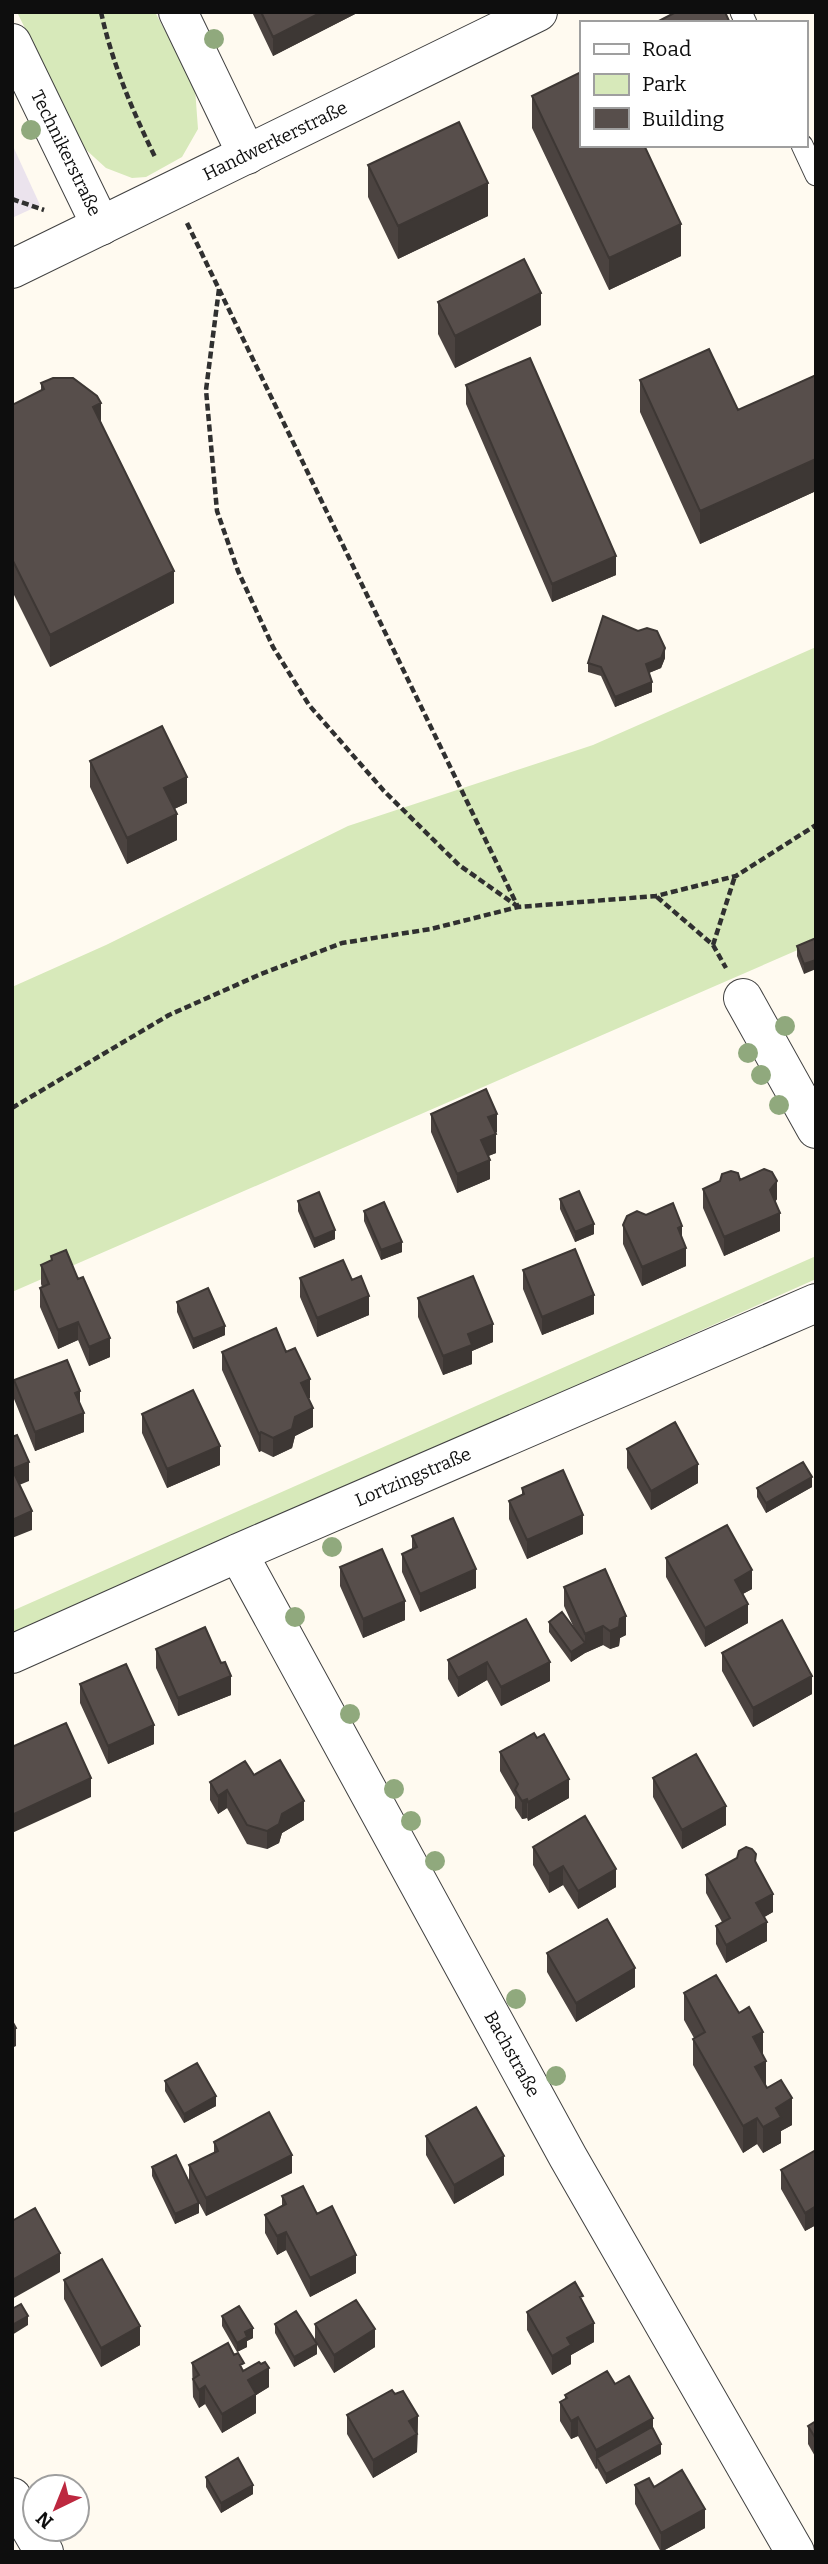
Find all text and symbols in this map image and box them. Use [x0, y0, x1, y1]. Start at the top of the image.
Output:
legend [580, 21, 807, 147]
text: Road [642, 36, 691, 62]
text: Park [642, 71, 686, 97]
street label: Technikerstraße [26, 87, 106, 219]
street label: Handwerkerstraße [199, 96, 351, 186]
text: Building [642, 106, 725, 132]
street label: Lortzingstraße [352, 1443, 474, 1511]
street label: Bachstraße [479, 2007, 545, 2101]
north arrow [21, 2473, 91, 2543]
text: N [31, 2506, 58, 2533]

